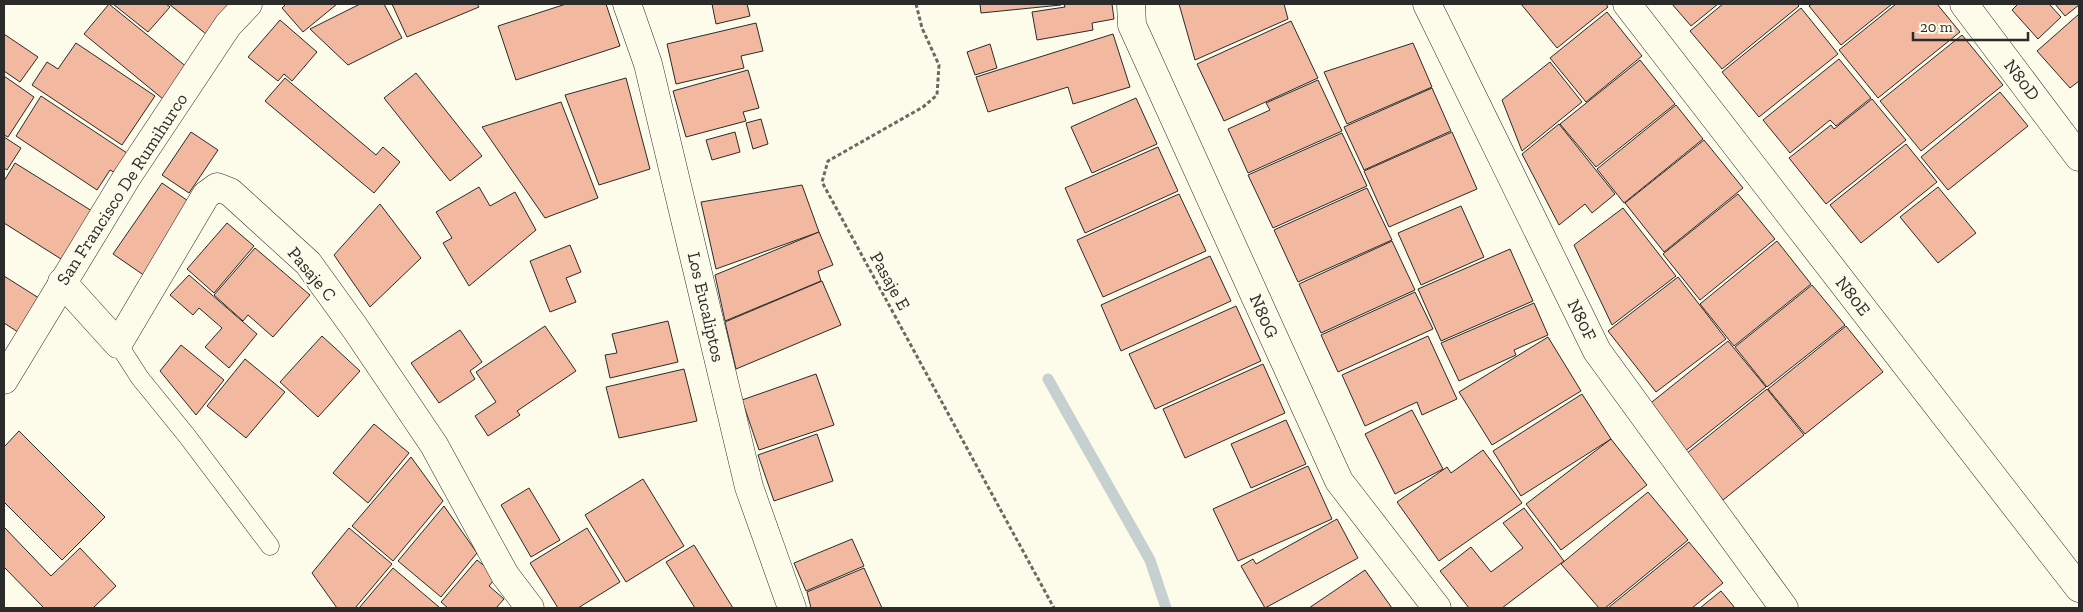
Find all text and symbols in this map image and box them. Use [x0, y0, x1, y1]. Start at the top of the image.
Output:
scale bar [1913, 10, 2028, 42]
text: 20 m [1920, 18, 1953, 36]
street label: N80D [1999, 55, 2045, 105]
street label: San Francisco De Rumihurco [52, 89, 192, 289]
street label: Pasaje C [283, 242, 341, 306]
street label: Pasaje E [865, 248, 915, 314]
street label: Los Eucaliptos [683, 250, 729, 364]
street label: N80E [1831, 272, 1875, 320]
street label: N80G [1245, 291, 1283, 341]
street label: N80F [1563, 296, 1601, 344]

